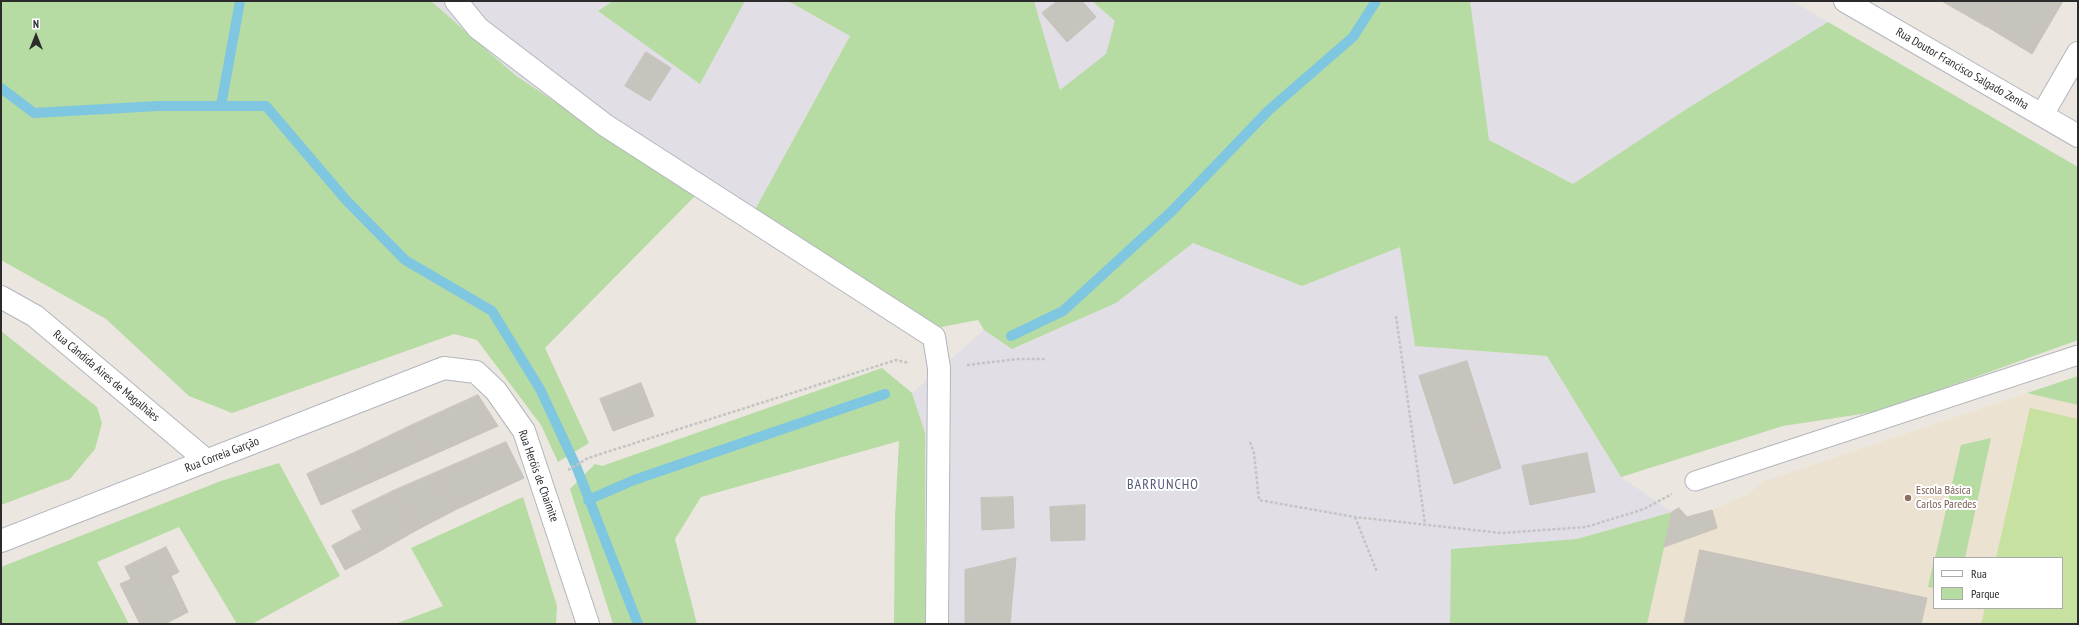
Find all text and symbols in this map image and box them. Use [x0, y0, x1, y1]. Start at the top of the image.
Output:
north arrow [16, 16, 56, 56]
text: N [33, 17, 39, 31]
street label: Rua Doutor Francisco Salgado Zenha [1893, 25, 2031, 113]
street label: Rua Cândida Aires de Magalhães [50, 327, 162, 425]
street label: Rua Heróis de Chaimite [515, 428, 561, 524]
street label: Rua Correia Garção [183, 434, 261, 476]
district label: BARRUNCHO [1127, 477, 1199, 493]
place label: Escola Básica Carlos Paredes [1916, 484, 1976, 512]
marker: Escola Básica Carlos Paredes [1903, 493, 1913, 503]
legend [1933, 557, 2063, 609]
text: Rua [1971, 566, 1987, 581]
text: Parque [1971, 586, 2000, 601]

